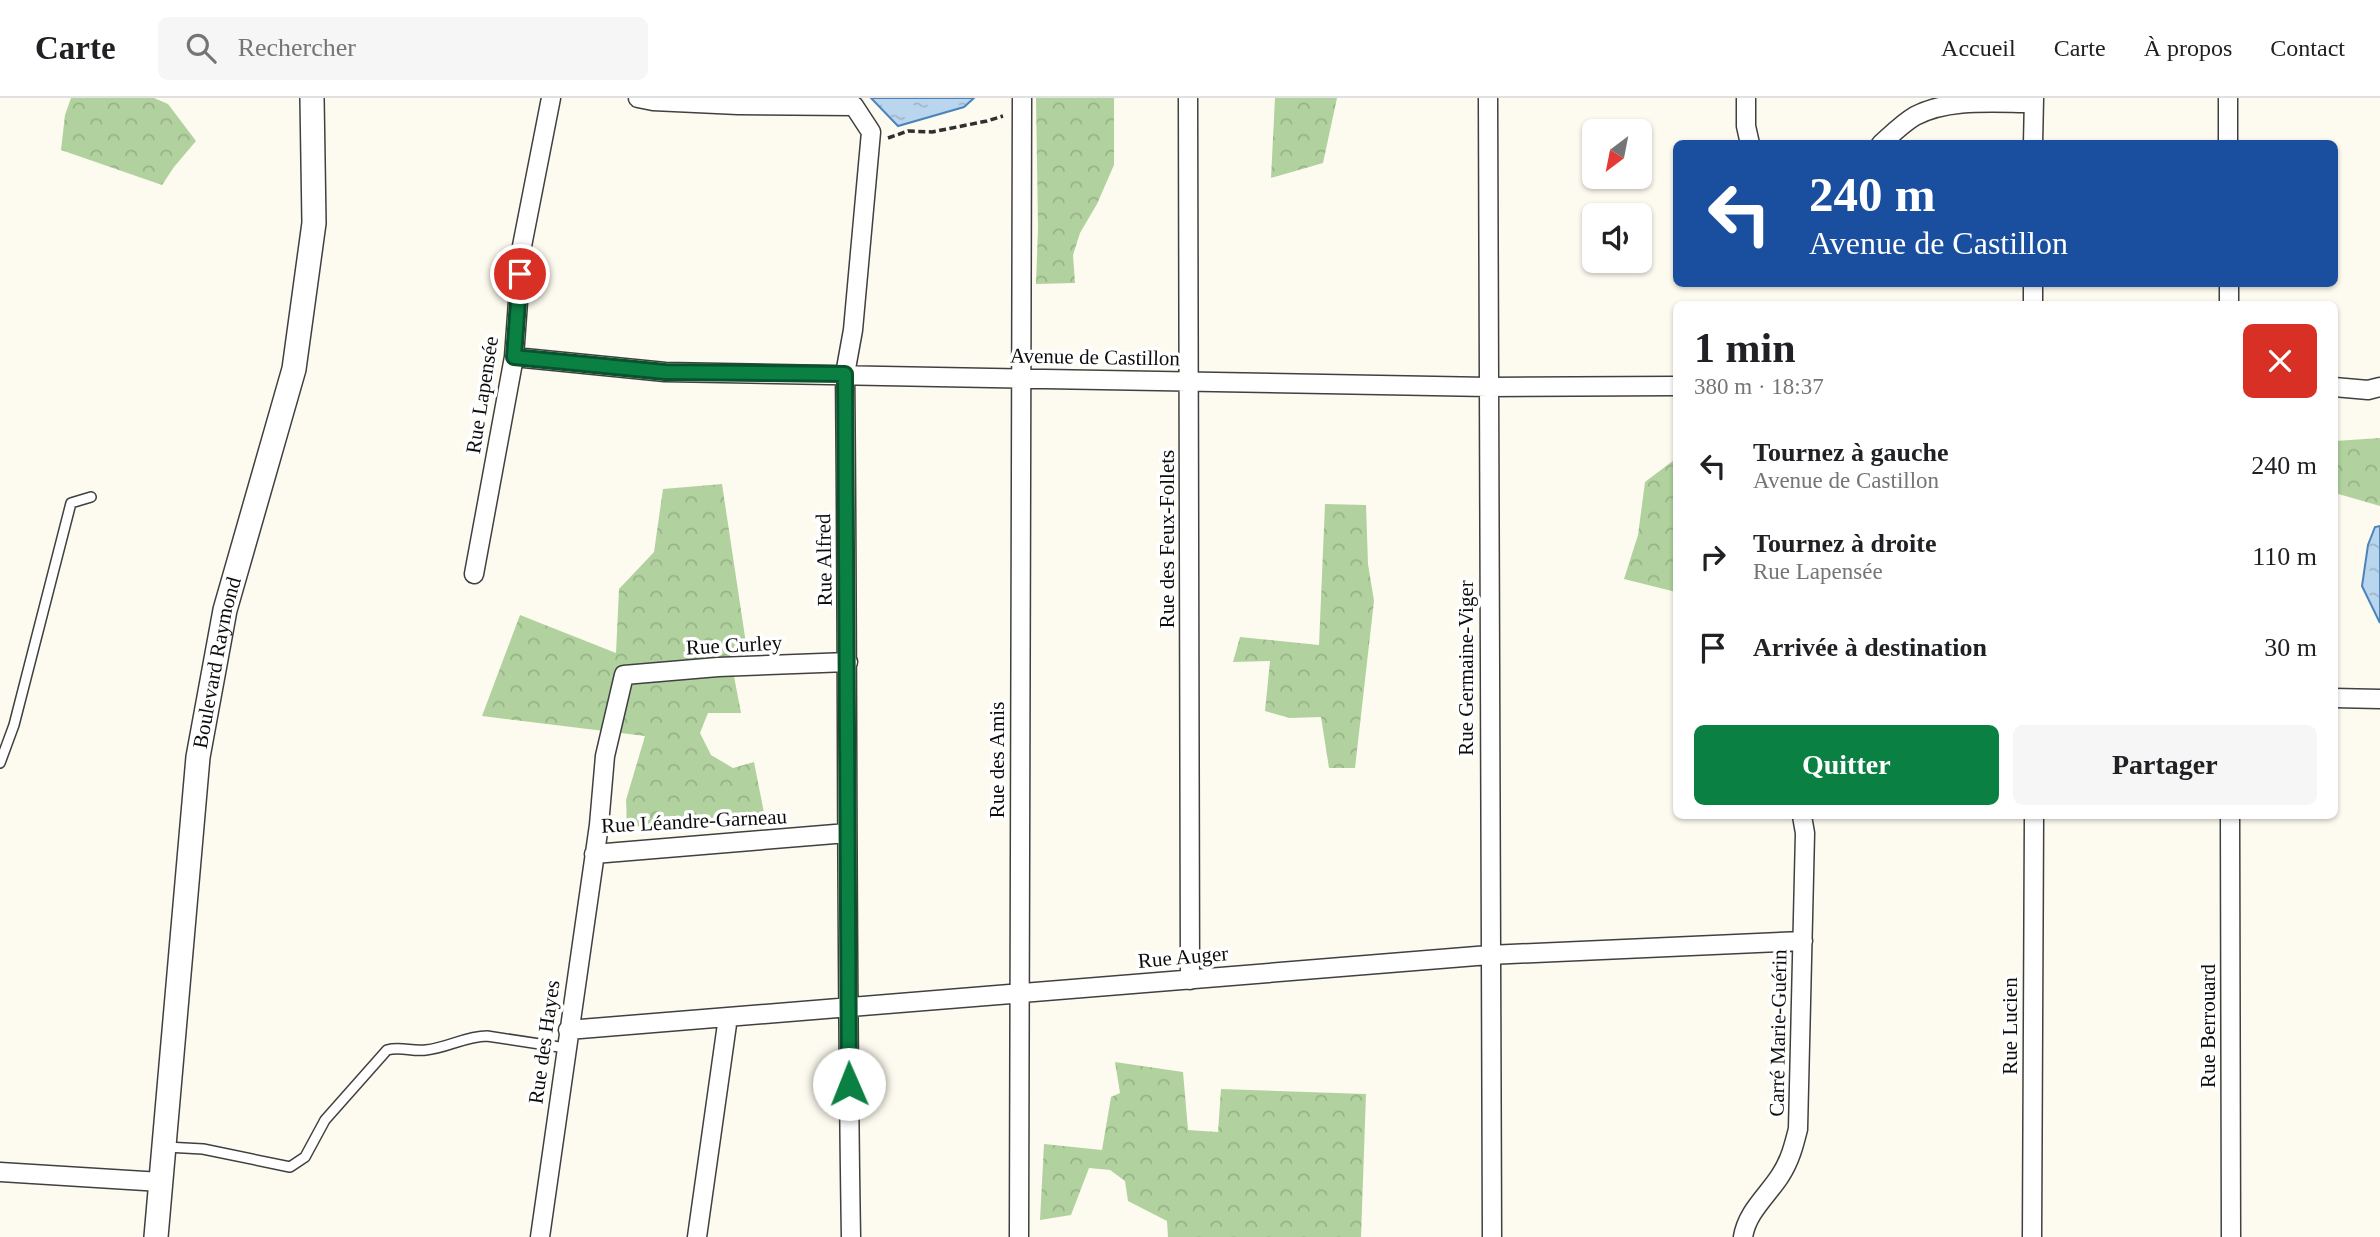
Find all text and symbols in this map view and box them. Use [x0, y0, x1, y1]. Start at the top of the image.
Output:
search box [158, 17, 648, 80]
icon: search [182, 29, 220, 67]
text: Carte [35, 30, 116, 66]
text: Rechercher [238, 33, 356, 62]
text: Accueil [1941, 35, 2016, 61]
text: Carte [2054, 35, 2106, 61]
text: À propos [2144, 35, 2232, 61]
text: Contact [2270, 35, 2345, 61]
north arrow [1582, 119, 1652, 189]
map controls [1582, 119, 1652, 273]
text: 240 m [1809, 167, 1936, 222]
icon: left [1694, 168, 1785, 259]
button: sound [1582, 203, 1652, 273]
text: Avenue de Castillon [1809, 225, 2068, 261]
pin [490, 244, 550, 304]
icon: arrive [501, 255, 539, 293]
button: close [2243, 324, 2317, 398]
text: 1 min [1694, 325, 1796, 371]
street label: Rue Lapensée [461, 335, 503, 455]
street label: Avenue de Castillon [1010, 344, 1181, 370]
text: 380 m · 18:37 [1694, 374, 1824, 399]
text: Tournez à gauche [1753, 438, 1949, 467]
icon: left [1694, 447, 1732, 485]
street label: Rue des Feux-Follets [1155, 450, 1179, 628]
text: 240 m [2251, 451, 2317, 480]
text: Avenue de Castillon [1753, 468, 1939, 493]
street label: Rue Alfred [811, 513, 837, 607]
text: Tournez à droite [1753, 529, 1936, 558]
icon: right [1694, 538, 1732, 576]
text: 110 m [2252, 542, 2317, 571]
text: Rue Lapensée [1753, 559, 1883, 584]
street label: Boulevard Raymond [188, 574, 246, 750]
street label: Rue Germaine-Viger [1454, 580, 1478, 756]
icon: arrive [1694, 629, 1732, 667]
street label: Rue Curley [685, 630, 783, 660]
text: Arrivée à destination [1753, 633, 1987, 662]
text: 30 m [2264, 633, 2317, 662]
street label: Rue des Amis [985, 702, 1009, 818]
button: Quitter [1694, 725, 1999, 805]
button: Partager [2013, 725, 2317, 805]
street label: Rue Léandre-Garneau [601, 804, 788, 838]
street label: Rue Auger [1137, 941, 1229, 973]
street label: Carré Marie-Guérin [1765, 949, 1791, 1117]
street label: Rue Berrouard [2196, 963, 2220, 1088]
street label: Rue Lucien [1998, 977, 2022, 1075]
street label: Rue des Hayes [523, 979, 565, 1105]
position arrow [812, 1047, 886, 1121]

